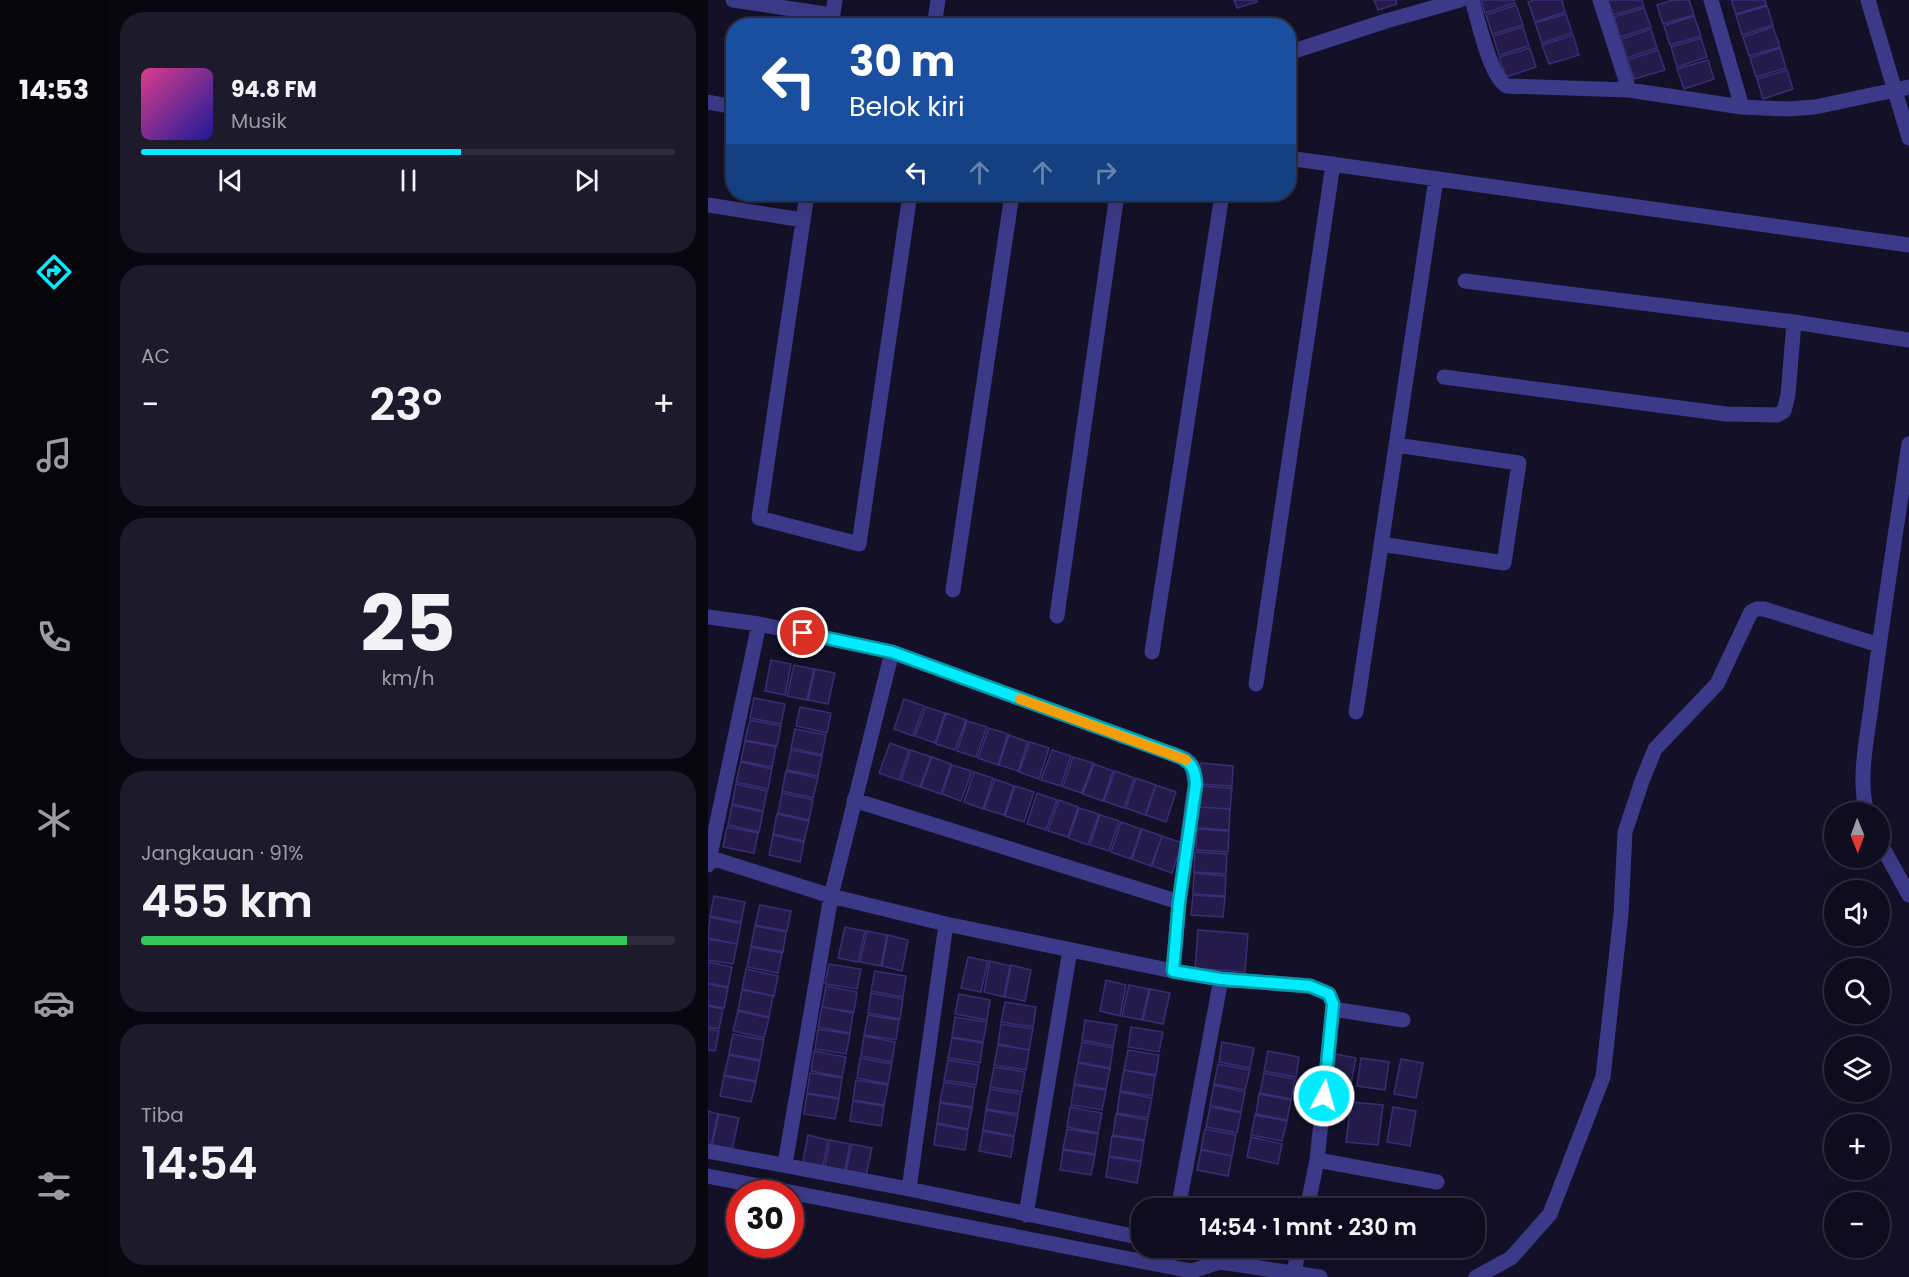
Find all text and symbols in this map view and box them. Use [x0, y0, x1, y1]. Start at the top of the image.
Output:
text: 30 m [849, 32, 955, 91]
icon: left [750, 42, 828, 120]
text: 14:53 [19, 71, 89, 108]
text: 94.8 FM [231, 74, 317, 105]
text: Belok kiri [849, 88, 965, 125]
text: Musik [231, 107, 287, 135]
icon: left [900, 156, 933, 189]
icon: ahead [963, 156, 996, 189]
icon: ahead [1026, 156, 1059, 189]
icon: right [1089, 156, 1122, 189]
icon: previous [214, 164, 247, 197]
icon: pause [392, 164, 425, 197]
icon: next [570, 164, 603, 197]
icon: directions [33, 251, 75, 293]
text: AC [141, 342, 170, 370]
text: 23° [369, 373, 442, 436]
text: − [141, 381, 159, 428]
text: + [652, 381, 675, 428]
icon: music [33, 434, 75, 476]
text: 25 [360, 569, 456, 678]
pin [777, 607, 828, 658]
icon: phone [33, 616, 75, 658]
icon: arrive [786, 616, 819, 649]
text: km/h [381, 664, 435, 692]
icon: climate [33, 799, 75, 841]
north arrow [1824, 802, 1890, 868]
map controls [1824, 802, 1890, 1258]
text: Jangkauan · 91% [141, 839, 303, 867]
text: 455 km [141, 870, 313, 933]
button: sound [1824, 880, 1890, 946]
button: search [1824, 958, 1890, 1024]
icon: car [33, 982, 75, 1024]
button: layers [1824, 1036, 1890, 1102]
position arrow [1292, 1064, 1356, 1128]
text: Tiba [141, 1101, 184, 1129]
button: + [1824, 1114, 1890, 1180]
text: 14:54 [141, 1132, 258, 1195]
icon: filters [33, 1165, 75, 1207]
speed limit sign: 30 [726, 1180, 804, 1258]
button: − [1824, 1192, 1890, 1258]
text: 14:54 · 1 mnt · 230 m [1199, 1212, 1417, 1243]

